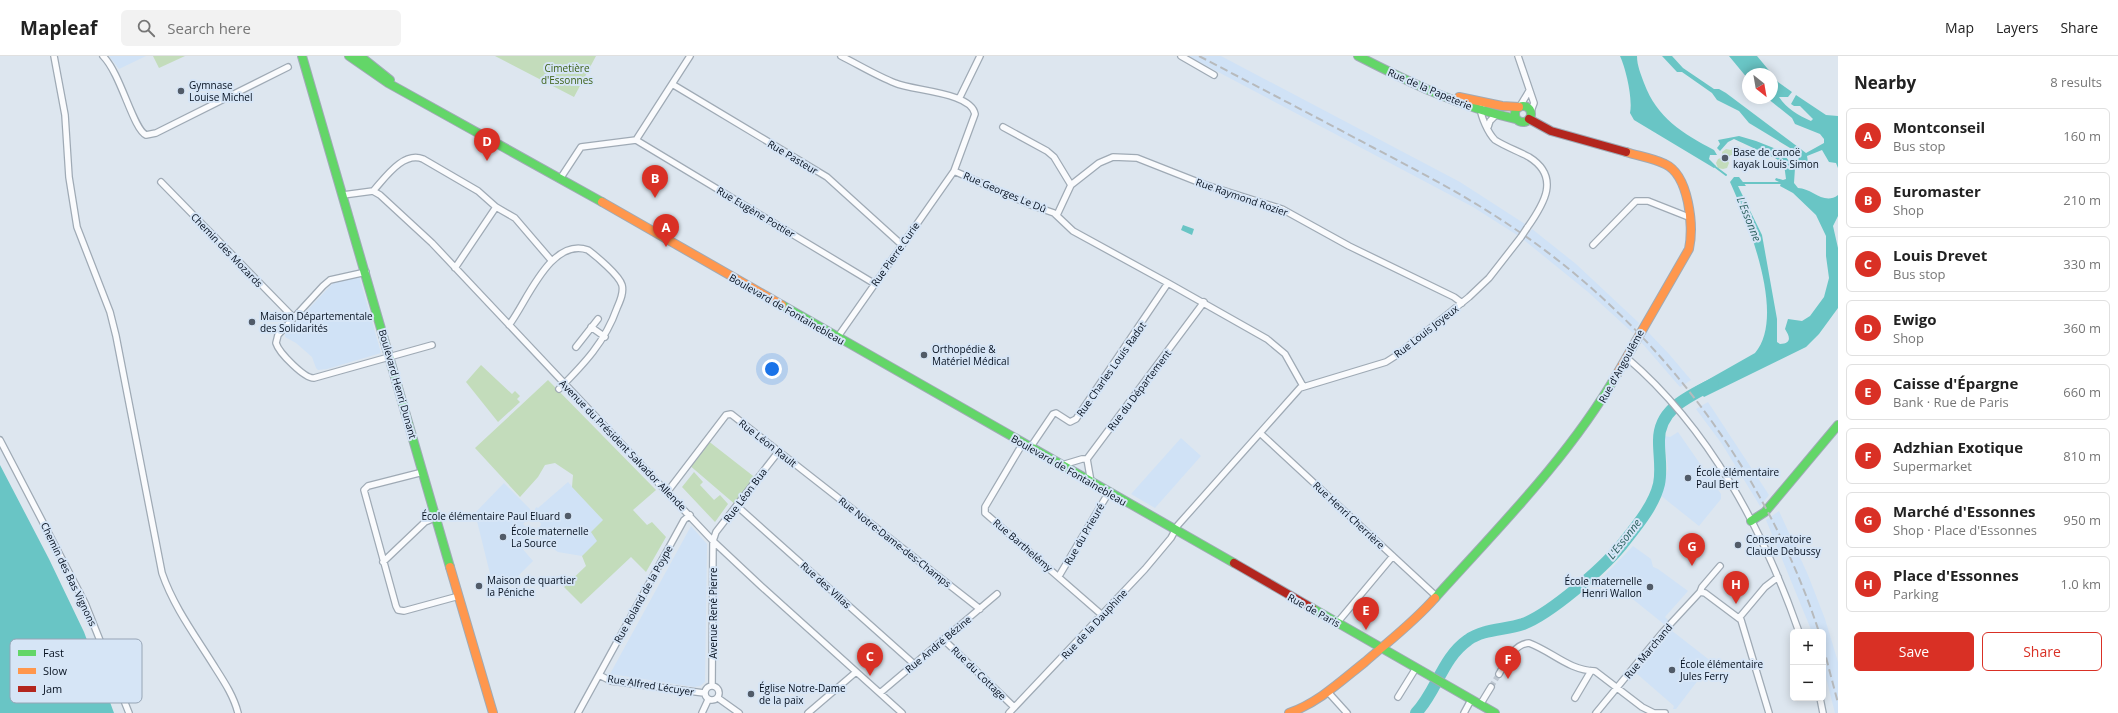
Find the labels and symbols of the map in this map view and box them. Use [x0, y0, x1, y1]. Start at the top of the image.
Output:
park label: Cimetière d'Essonnes [541, 61, 593, 87]
street label: Rue de la Papeterie [1386, 65, 1475, 113]
north arrow [1742, 68, 1778, 104]
place label: Gymnase Louise Michel [189, 78, 252, 104]
marker: Gymnase Louise Michel [176, 86, 186, 96]
pin: D [474, 128, 500, 161]
street label: Rue Pasteur [765, 137, 821, 177]
place label: Base de canoë kayak Louis Simon [1733, 145, 1819, 171]
marker: Base de canoë kayak Louis Simon [1720, 153, 1730, 163]
pin: B [642, 165, 668, 198]
street label: Rue Georges Le Dû [961, 168, 1049, 216]
street label: Rue Raymond Rozier [1194, 175, 1290, 219]
street label: Rue Eugène Pottier [714, 183, 798, 241]
water label: L'Essonne [1734, 194, 1765, 244]
street label: Chemin des Mozards [188, 210, 266, 290]
pin: A [653, 214, 679, 247]
street label: Rue Pierre Curie [868, 219, 923, 289]
street label: Boulevard de Fontainebleau [727, 270, 847, 348]
street label: Rue Louis Joyeux [1391, 301, 1462, 361]
place label: Maison Départementale des Solidarités [260, 309, 373, 335]
marker: Maison Départementale des Solidarités [247, 317, 257, 327]
street label: Rue Charles Louis Radot [1073, 318, 1149, 419]
street label: Rue d'Angoulême [1595, 326, 1647, 405]
street label: Boulevard Henri Dunant [376, 328, 420, 441]
place label: Orthopédie & Matériel Médical [932, 342, 1009, 368]
street label: Rue du Département [1104, 346, 1174, 433]
marker: Orthopédie & Matériel Médical [919, 350, 929, 360]
your location [762, 359, 782, 379]
street label: Avenue du Président Salvador Allende [556, 376, 690, 514]
street label: Rue Léon Rault [736, 416, 800, 470]
street label: Boulevard de Fontainebleau [1009, 431, 1129, 509]
street label: Rue Léon Bua [720, 465, 770, 525]
place label: École élémentaire Paul Bert [1696, 465, 1780, 491]
marker: École élémentaire Paul Bert [1683, 473, 1693, 483]
street label: Rue Henri Cherrière [1310, 478, 1388, 552]
street label: Rue Notre-Dame-des-Champs [836, 494, 954, 591]
street label: Rue du Prieuré [1061, 500, 1108, 568]
place label: École élémentaire Paul Eluard [421, 509, 560, 523]
marker: École élémentaire Paul Eluard [563, 511, 573, 521]
street label: Rue Barthelémy [990, 515, 1056, 575]
water label: L'Essonne [1603, 515, 1644, 562]
street label: Chemin des Bas Vignons [38, 520, 100, 629]
place label: École maternelle La Source [511, 524, 589, 550]
marker: École maternelle La Source [498, 532, 508, 542]
place label: Conservatoire Claude Debussy [1746, 532, 1821, 558]
pin: G [1679, 533, 1705, 566]
marker: Conservatoire Claude Debussy [1733, 540, 1743, 550]
street label: Rue Roland de la Poype [610, 542, 676, 645]
street label: Rue des Villas [798, 559, 854, 612]
street label: Avenue René Pierre [706, 567, 720, 659]
pin: H [1723, 571, 1749, 604]
place label: Maison de quartier la Péniche [487, 573, 576, 599]
place label: École maternelle Henri Wallon [1564, 574, 1642, 600]
marker: Maison de quartier la Péniche [474, 581, 484, 591]
marker: École maternelle Henri Wallon [1645, 582, 1655, 592]
street label: Rue de la Dauphine [1058, 586, 1130, 662]
street label: Rue de Paris [1285, 590, 1343, 630]
pin: E [1353, 597, 1379, 630]
street label: Rue André Bézine [902, 612, 974, 676]
street label: Rue Marchand [1621, 620, 1675, 682]
legend [10, 639, 142, 703]
pin: C [857, 643, 883, 676]
street label: Rue du Cottage [948, 643, 1010, 703]
text: Fast [43, 645, 64, 660]
pin: F [1495, 646, 1521, 679]
place label: École élémentaire Jules Ferry [1679, 657, 1764, 683]
text: Slow [43, 663, 67, 678]
marker: École élémentaire Jules Ferry [1667, 665, 1677, 675]
street label: Rue Alfred Lécuyer [607, 671, 695, 699]
text: Jam [42, 681, 62, 696]
place label: Église Notre-Dame de la paix [759, 681, 846, 707]
marker: Église Notre-Dame de la paix [746, 689, 756, 699]

